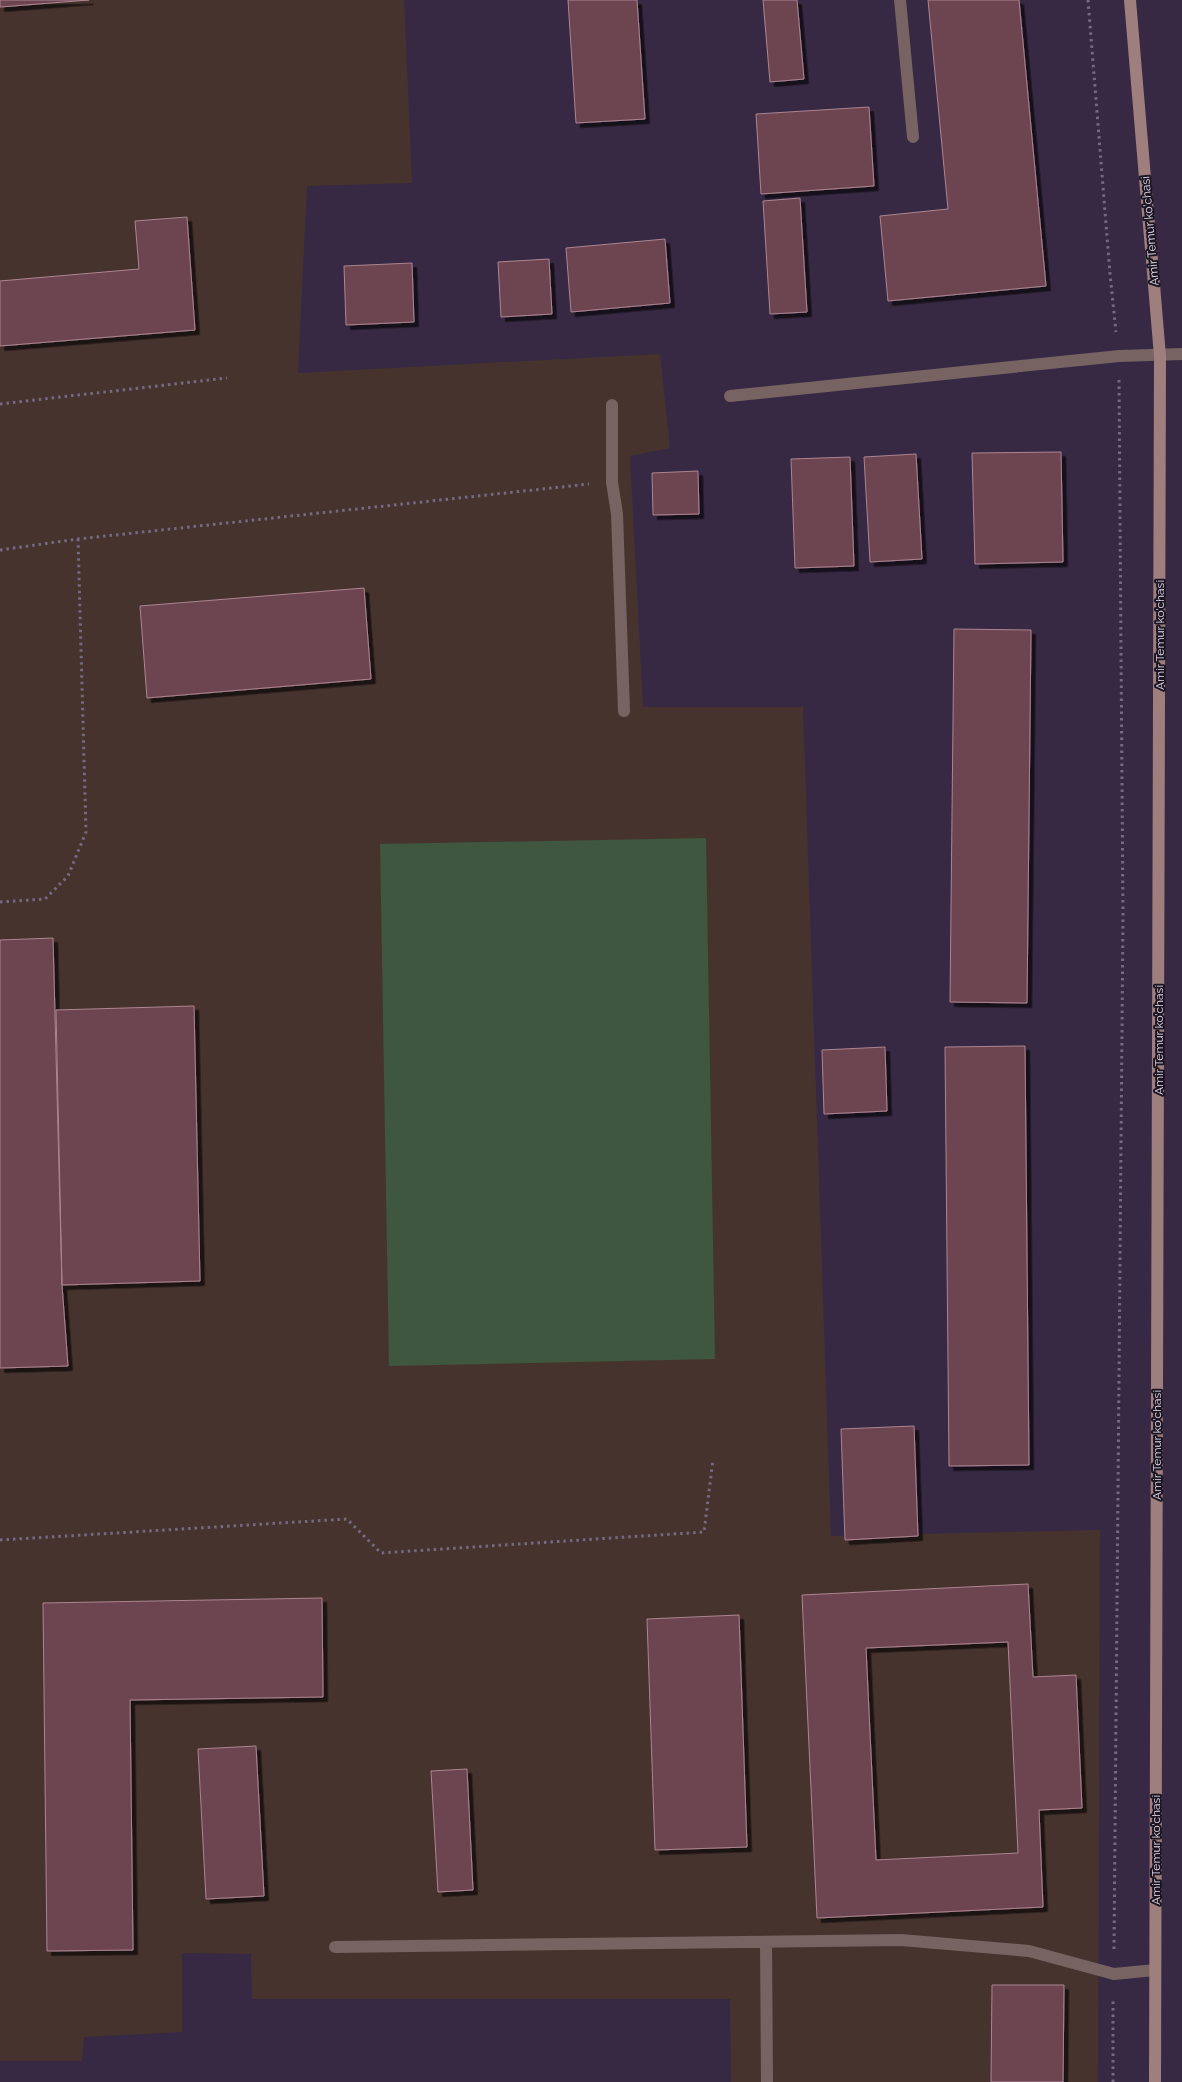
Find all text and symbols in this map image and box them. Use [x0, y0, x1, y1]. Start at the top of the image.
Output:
street label: Amir Temur ko'chasi [1138, 176, 1162, 286]
street label: Amir Temur ko'chasi [1153, 580, 1167, 690]
street label: Amir Temur ko'chasi [1152, 985, 1166, 1095]
street label: Amir Temur ko'chasi [1150, 1390, 1164, 1500]
street label: Amir Temur ko'chasi [1149, 1795, 1163, 1905]

